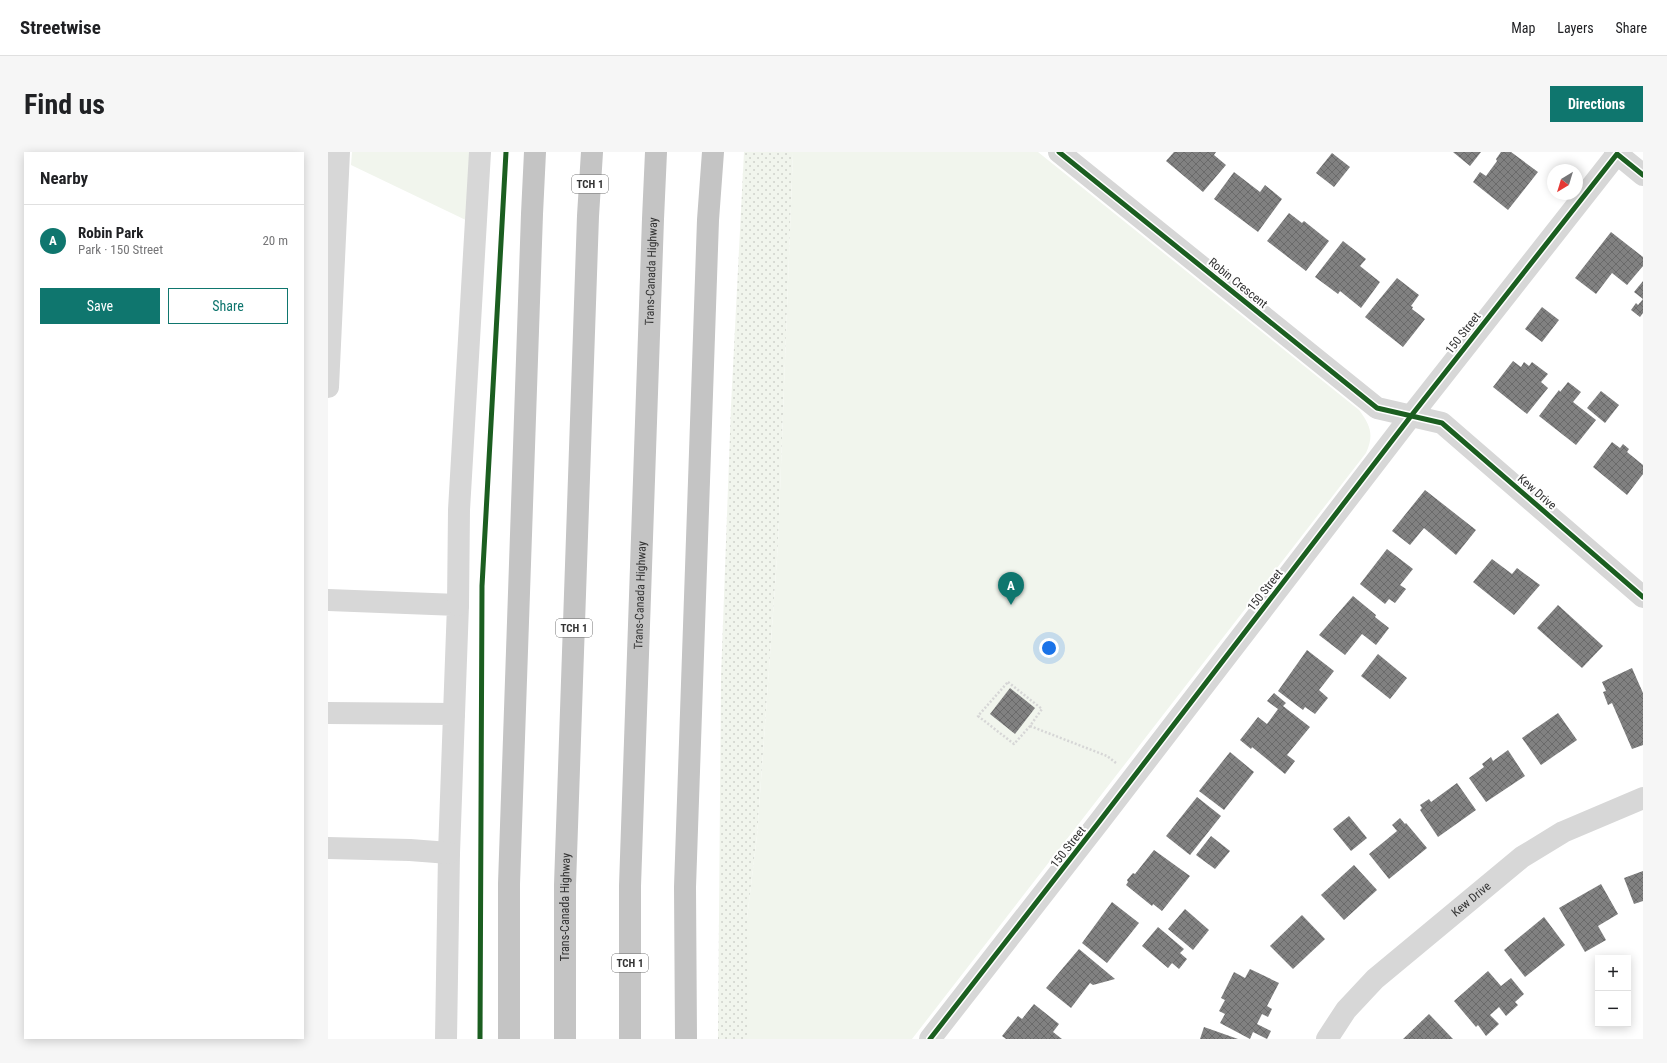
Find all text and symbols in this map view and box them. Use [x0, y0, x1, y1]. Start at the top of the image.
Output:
text: Streetwise [20, 16, 101, 39]
text: Map [1511, 20, 1535, 36]
text: Layers [1557, 20, 1594, 36]
text: Share [1616, 20, 1647, 36]
button: Directions [1550, 86, 1643, 122]
text: Find us [24, 88, 105, 121]
north arrow [1547, 164, 1583, 200]
text: Nearby [40, 168, 88, 188]
road number: TCH 1 [572, 175, 608, 193]
street label: Trans-Canada Highway [642, 217, 660, 326]
text: Robin Park [78, 224, 143, 242]
text: A [49, 233, 57, 248]
text: 20 m [262, 233, 288, 248]
text: Park · 150 Street [78, 242, 163, 257]
street label: Robin Crescent [1206, 255, 1271, 311]
button: Save [40, 288, 160, 324]
button: Share [168, 288, 288, 324]
street label: 150 Street [1443, 309, 1484, 356]
street label: Kew Drive [1515, 471, 1559, 513]
street label: Trans-Canada Highway [631, 541, 649, 650]
street label: 150 Street [1245, 566, 1286, 613]
pin: A [998, 572, 1024, 605]
road number: TCH 1 [556, 619, 592, 637]
your location [1039, 638, 1059, 658]
street label: 150 Street [1048, 823, 1089, 870]
street label: Trans-Canada Highway [558, 853, 573, 961]
street label: Kew Drive [1449, 879, 1494, 920]
road number: TCH 1 [612, 954, 648, 972]
map controls [1595, 955, 1631, 1027]
button: + [1595, 955, 1631, 991]
button: − [1595, 991, 1631, 1027]

